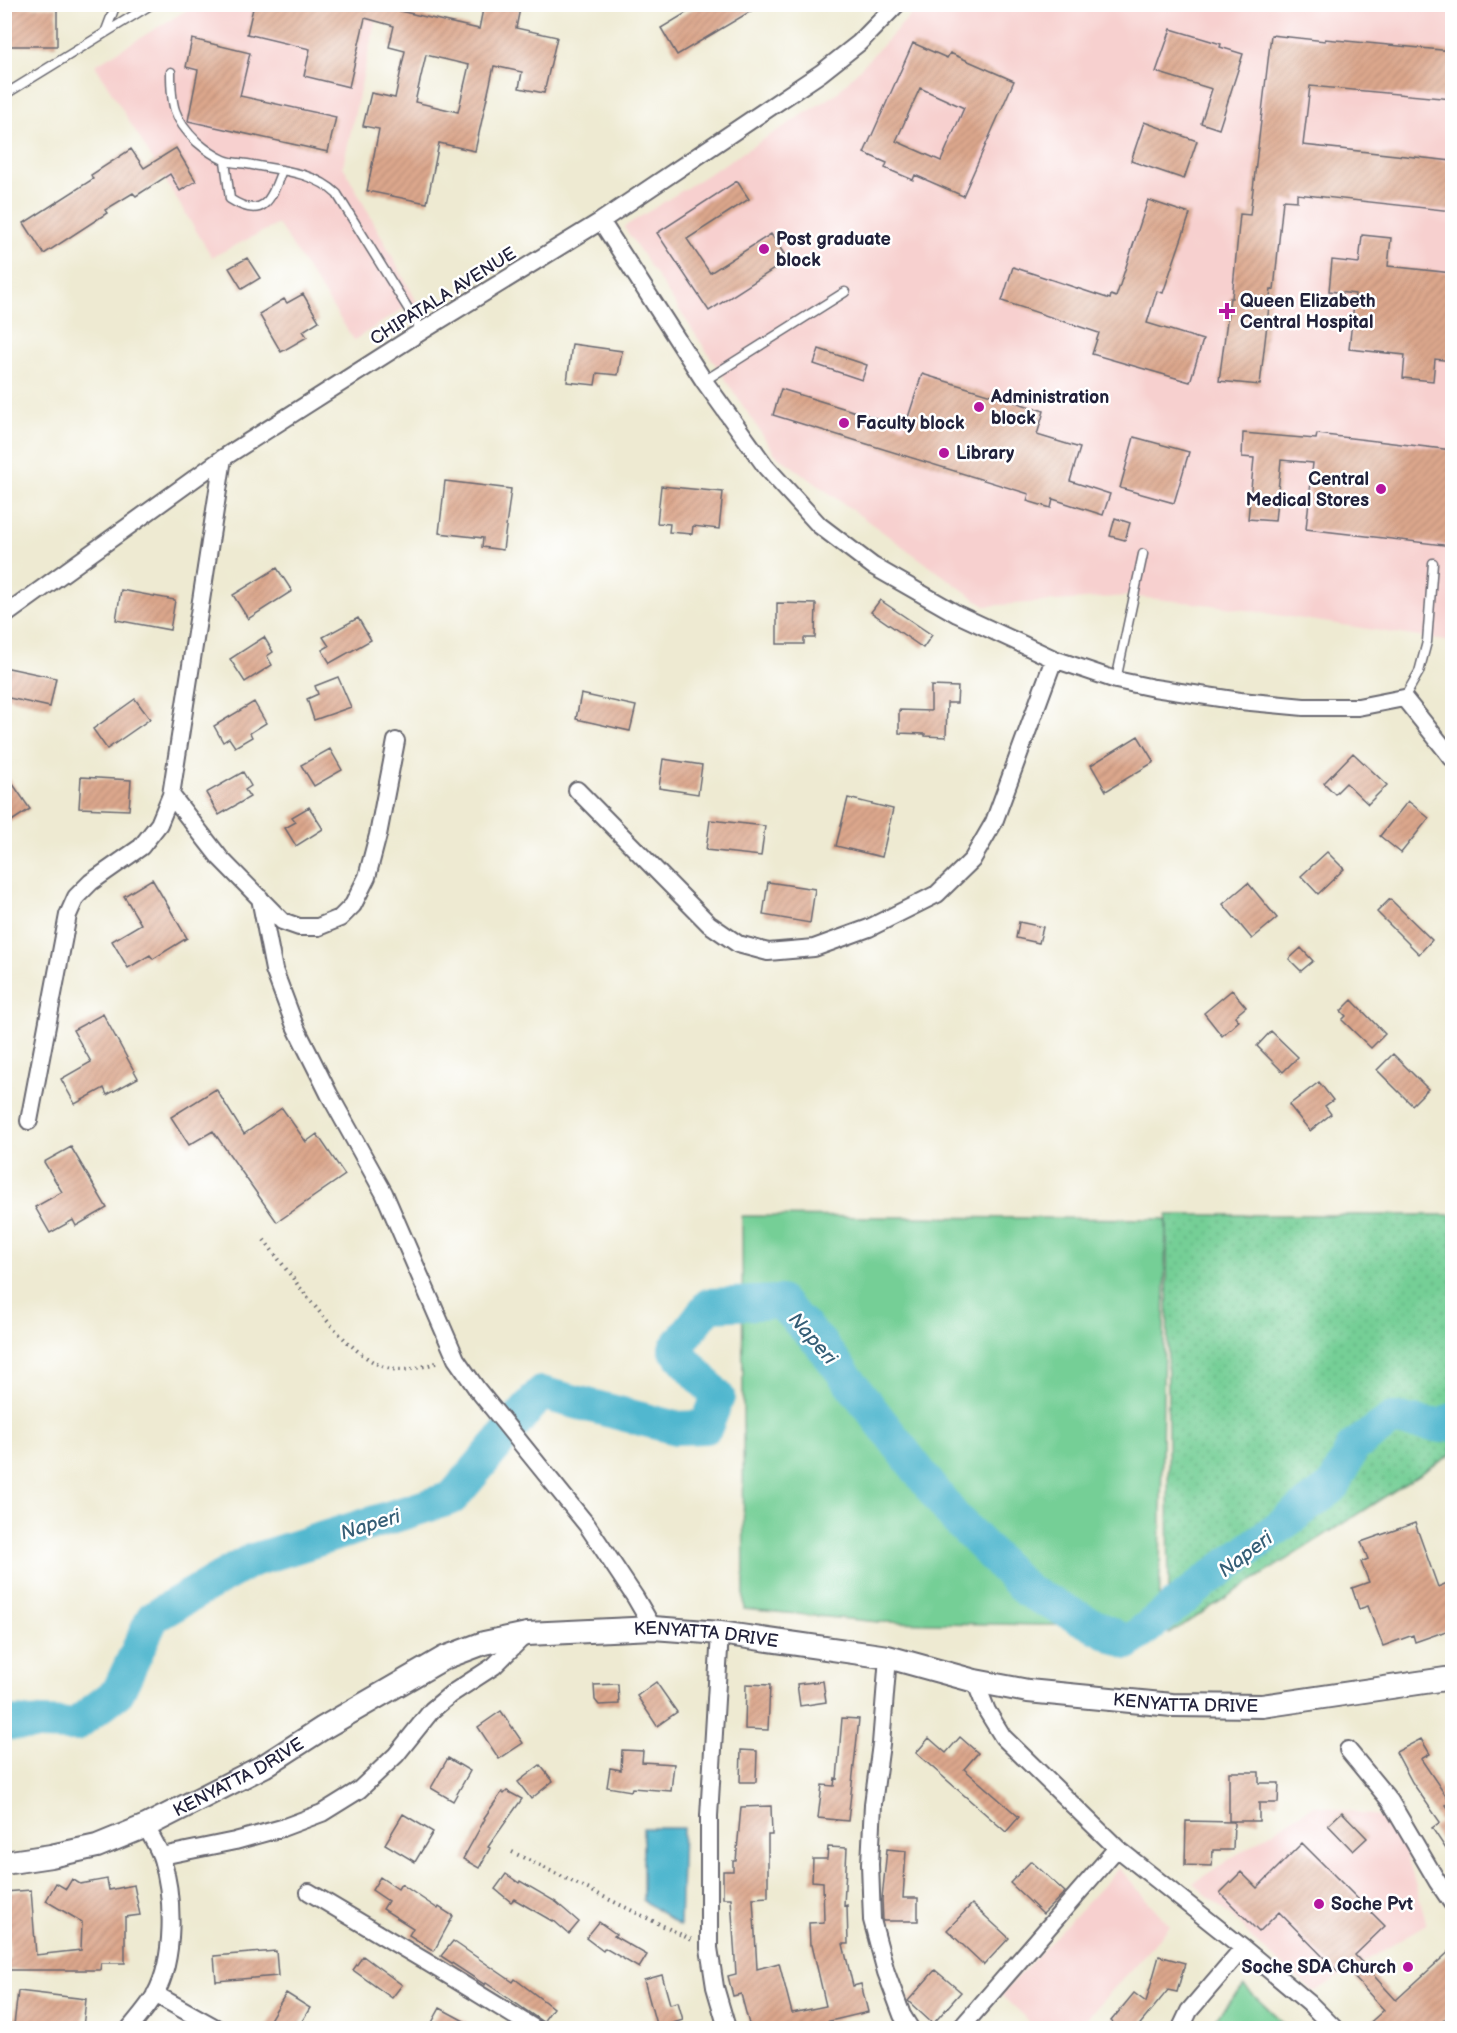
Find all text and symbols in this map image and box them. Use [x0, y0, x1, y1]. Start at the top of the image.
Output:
place label: Post graduate block [776, 229, 891, 271]
marker: Post graduate block [757, 242, 771, 256]
street label: CHIPATALA AVENUE [366, 243, 520, 350]
place label: Queen Elizabeth Central Hospital [1240, 291, 1376, 333]
marker: Queen Elizabeth Central Hospital [1218, 302, 1236, 320]
place label: Administration block [990, 387, 1109, 429]
marker: Administration block [972, 400, 986, 414]
place label: Faculty block [856, 413, 965, 434]
marker: Faculty block [837, 416, 851, 430]
place label: Library [956, 443, 1015, 464]
marker: Library [937, 446, 951, 460]
place label: Central Medical Stores [1246, 469, 1369, 511]
marker: Central Medical Stores [1374, 482, 1388, 496]
water label: Naperi [783, 1308, 842, 1371]
water label: Naperi [338, 1504, 405, 1545]
water label: Naperi [1214, 1526, 1279, 1583]
street label: KENYATTA DRIVE [633, 1618, 780, 1652]
street label: KENYATTA DRIVE [1112, 1689, 1259, 1717]
street label: KENYATTA DRIVE [170, 1733, 308, 1821]
place label: Soche Pvt [1331, 1894, 1413, 1915]
marker: Soche Pvt [1312, 1897, 1326, 1911]
place label: Soche SDA Church [1242, 1957, 1396, 1978]
marker: Soche SDA Church [1401, 1960, 1415, 1974]

